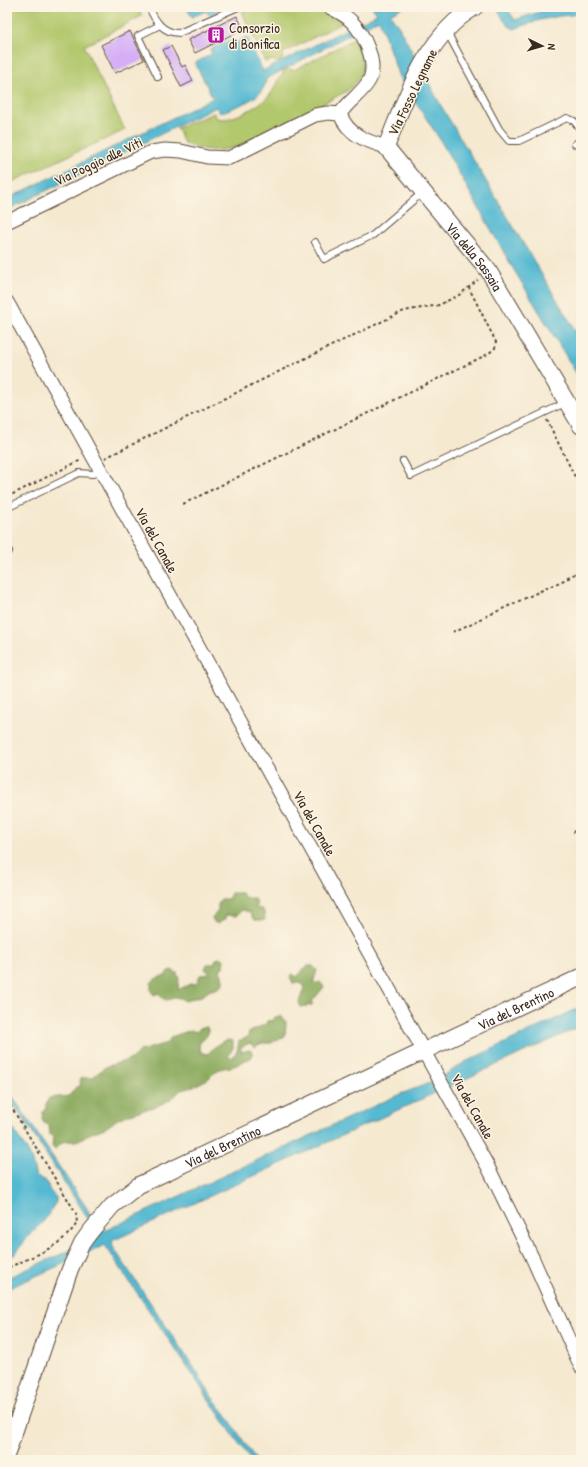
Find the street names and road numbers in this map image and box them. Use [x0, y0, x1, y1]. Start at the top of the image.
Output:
street label: Via Fosso Legname [383, 45, 442, 139]
street label: Via Poggio alle Viti [51, 132, 146, 191]
street label: Via della Sassaia [442, 218, 508, 294]
street label: Via del Canale [131, 504, 183, 576]
street label: Via del Canale [289, 787, 341, 859]
street label: Via del Brentino [474, 982, 557, 1034]
street label: Via del Canale [447, 1070, 499, 1142]
street label: Via del Brentino [181, 1120, 264, 1172]

